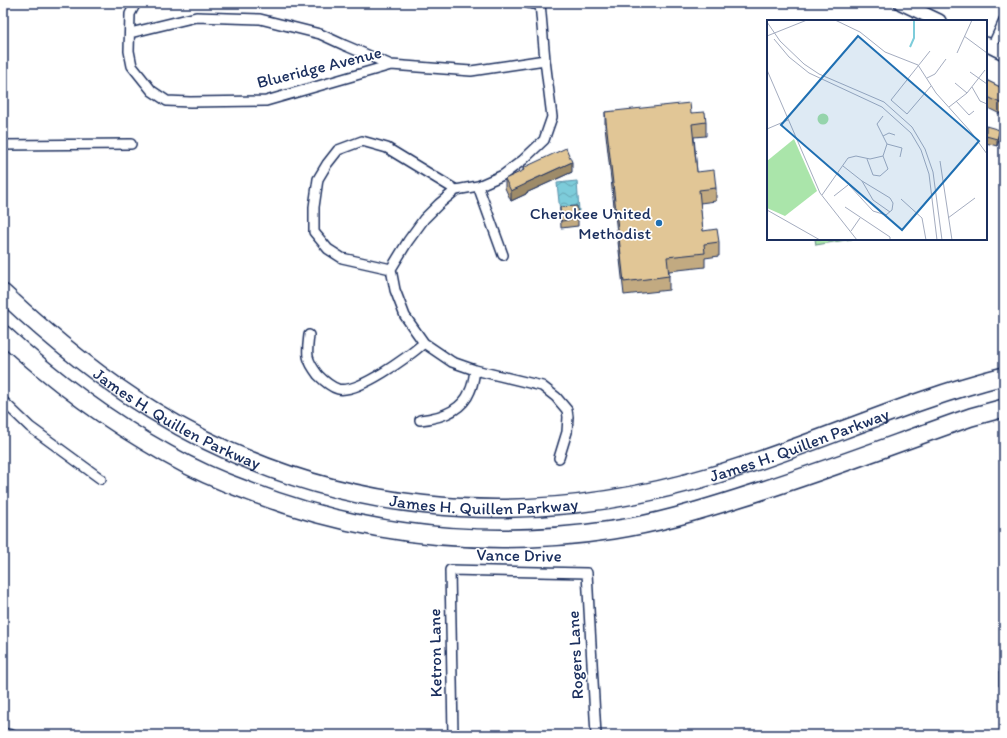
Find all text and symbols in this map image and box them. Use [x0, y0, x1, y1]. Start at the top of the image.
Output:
inset map [767, 20, 987, 240]
street label: Blueridge Avenue [255, 42, 383, 92]
place label: Cherokee United Methodist [530, 203, 652, 243]
marker: Cherokee United Methodist [654, 218, 664, 228]
street label: James H. Quillen Parkway [90, 364, 264, 474]
street label: James H. Quillen Parkway [707, 404, 892, 486]
street label: James H. Quillen Parkway [388, 490, 579, 518]
street label: Vance Drive [476, 544, 562, 566]
street label: Ketron Lane [424, 608, 446, 698]
street label: Rogers Lane [563, 610, 587, 700]

